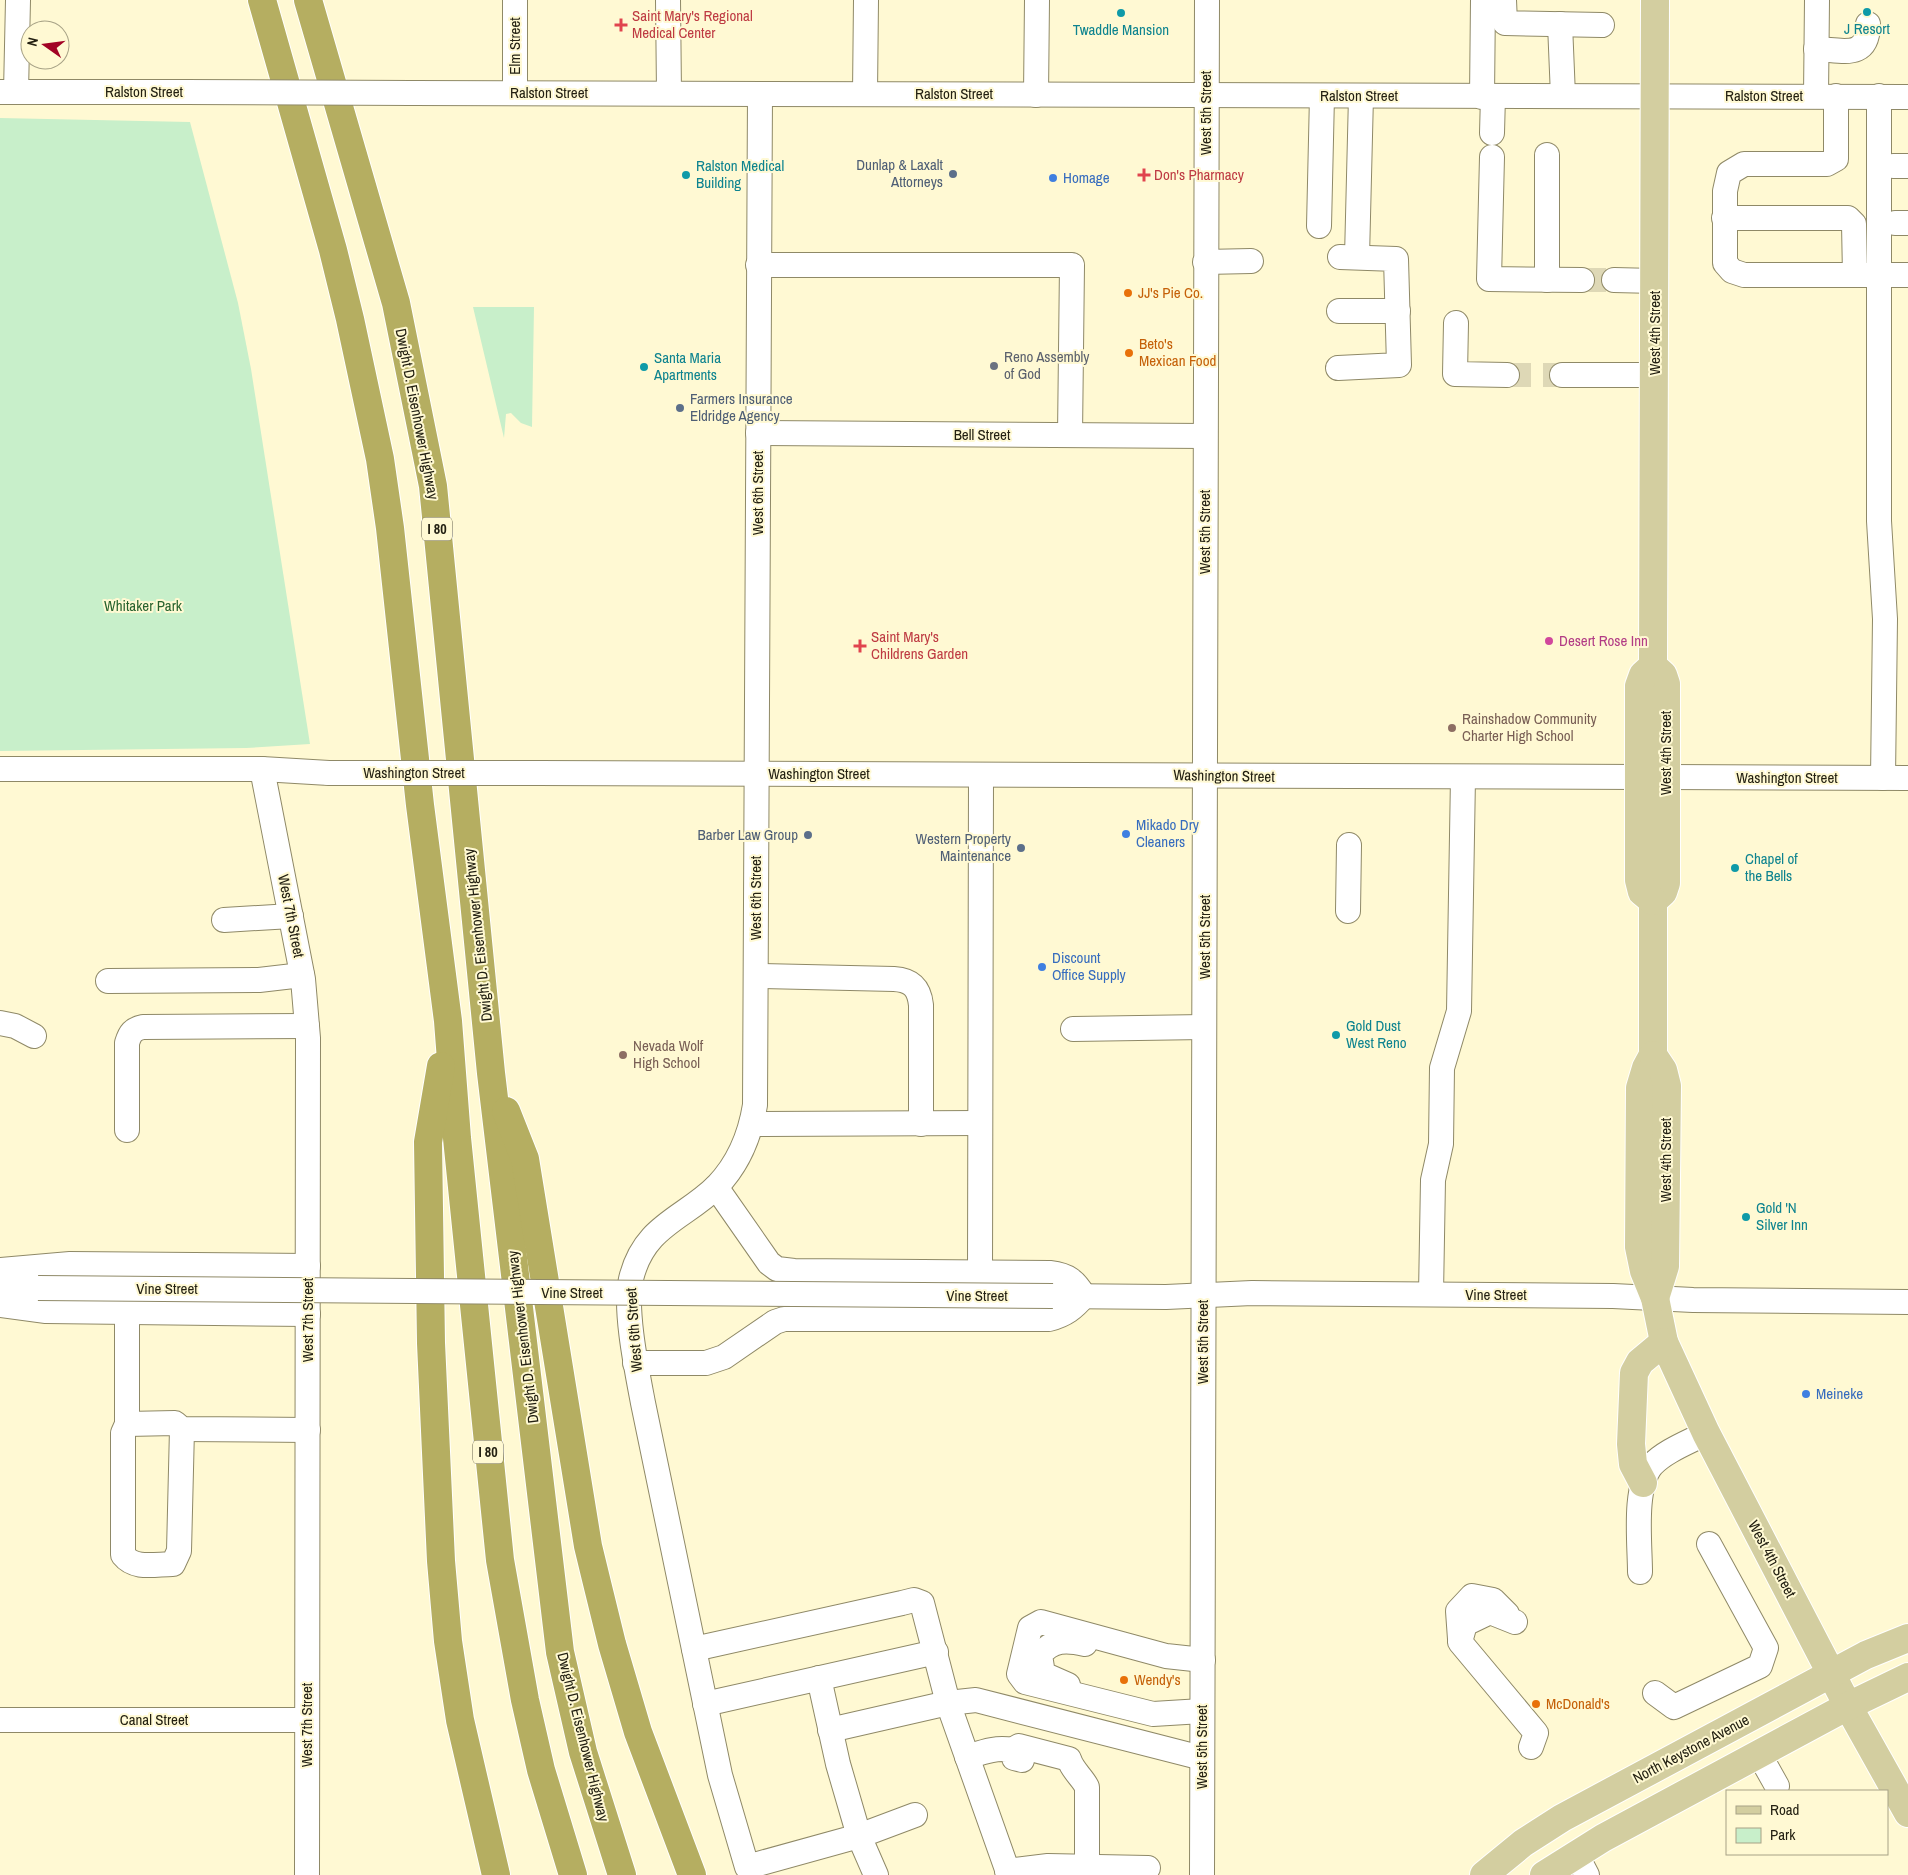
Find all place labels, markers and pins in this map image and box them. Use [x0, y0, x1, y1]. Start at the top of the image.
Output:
place label: Saint Mary's Regional Medical Center [632, 5, 753, 43]
marker: J Resort [1861, 6, 1873, 18]
marker: Twaddle Mansion [1115, 7, 1127, 19]
marker: Saint Mary's Regional Medical Center [614, 18, 628, 32]
place label: J Resort [1844, 18, 1890, 39]
place label: Twaddle Mansion [1073, 19, 1169, 40]
place label: Dunlap & Laxalt Attorneys [856, 154, 944, 192]
place label: Ralston Medical Building [696, 155, 784, 193]
place label: Don's Pharmacy [1154, 164, 1245, 185]
place label: Homage [1063, 167, 1110, 188]
marker: Dunlap & Laxalt Attorneys [947, 168, 959, 180]
marker: Ralston Medical Building [680, 169, 692, 181]
marker: Don's Pharmacy [1138, 169, 1150, 181]
marker: Homage [1047, 172, 1059, 184]
place label: JJ's Pie Co. [1138, 282, 1203, 303]
marker: JJ's Pie Co. [1122, 287, 1134, 299]
place label: Beto's Mexican Food [1139, 333, 1216, 371]
place label: Reno Assembly of God [1004, 346, 1090, 384]
place label: Santa Maria Apartments [653, 347, 721, 385]
marker: Beto's Mexican Food [1123, 347, 1135, 359]
marker: Reno Assembly of God [988, 360, 1000, 372]
marker: Santa Maria Apartments [638, 361, 650, 373]
place label: Farmers Insurance Eldridge Agency [690, 388, 793, 426]
marker: Farmers Insurance Eldridge Agency [674, 402, 686, 414]
place label: Saint Mary's Childrens Garden [871, 626, 968, 664]
place label: Desert Rose Inn [1559, 630, 1648, 651]
marker: Desert Rose Inn [1543, 635, 1555, 647]
marker: Saint Mary's Childrens Garden [853, 639, 867, 653]
place label: Rainshadow Community Charter High School [1462, 708, 1598, 746]
marker: Rainshadow Community Charter High School [1446, 722, 1458, 734]
place label: Mikado Dry Cleaners [1136, 814, 1200, 852]
place label: Barber Law Group [697, 824, 798, 845]
place label: Western Property Maintenance [916, 828, 1012, 866]
marker: Mikado Dry Cleaners [1120, 828, 1132, 840]
marker: Barber Law Group [802, 829, 814, 841]
marker: Western Property Maintenance [1015, 842, 1027, 854]
place label: Chapel of the Bells [1745, 848, 1798, 886]
marker: Chapel of the Bells [1729, 862, 1741, 874]
place label: Discount Office Supply [1052, 947, 1126, 985]
marker: Discount Office Supply [1036, 961, 1048, 973]
place label: Gold Dust West Reno [1346, 1015, 1407, 1053]
marker: Gold Dust West Reno [1330, 1029, 1342, 1041]
place label: Nevada Wolf High School [633, 1035, 704, 1073]
marker: Nevada Wolf High School [617, 1049, 629, 1061]
place label: Gold 'N Silver Inn [1756, 1197, 1808, 1235]
marker: Gold 'N Silver Inn [1740, 1211, 1752, 1223]
place label: Meineke [1816, 1383, 1863, 1404]
marker: Meineke [1800, 1388, 1812, 1400]
place label: Wendy's [1134, 1669, 1181, 1690]
marker: Wendy's [1118, 1674, 1130, 1686]
place label: McDonald's [1546, 1693, 1610, 1714]
marker: McDonald's [1530, 1698, 1542, 1710]

